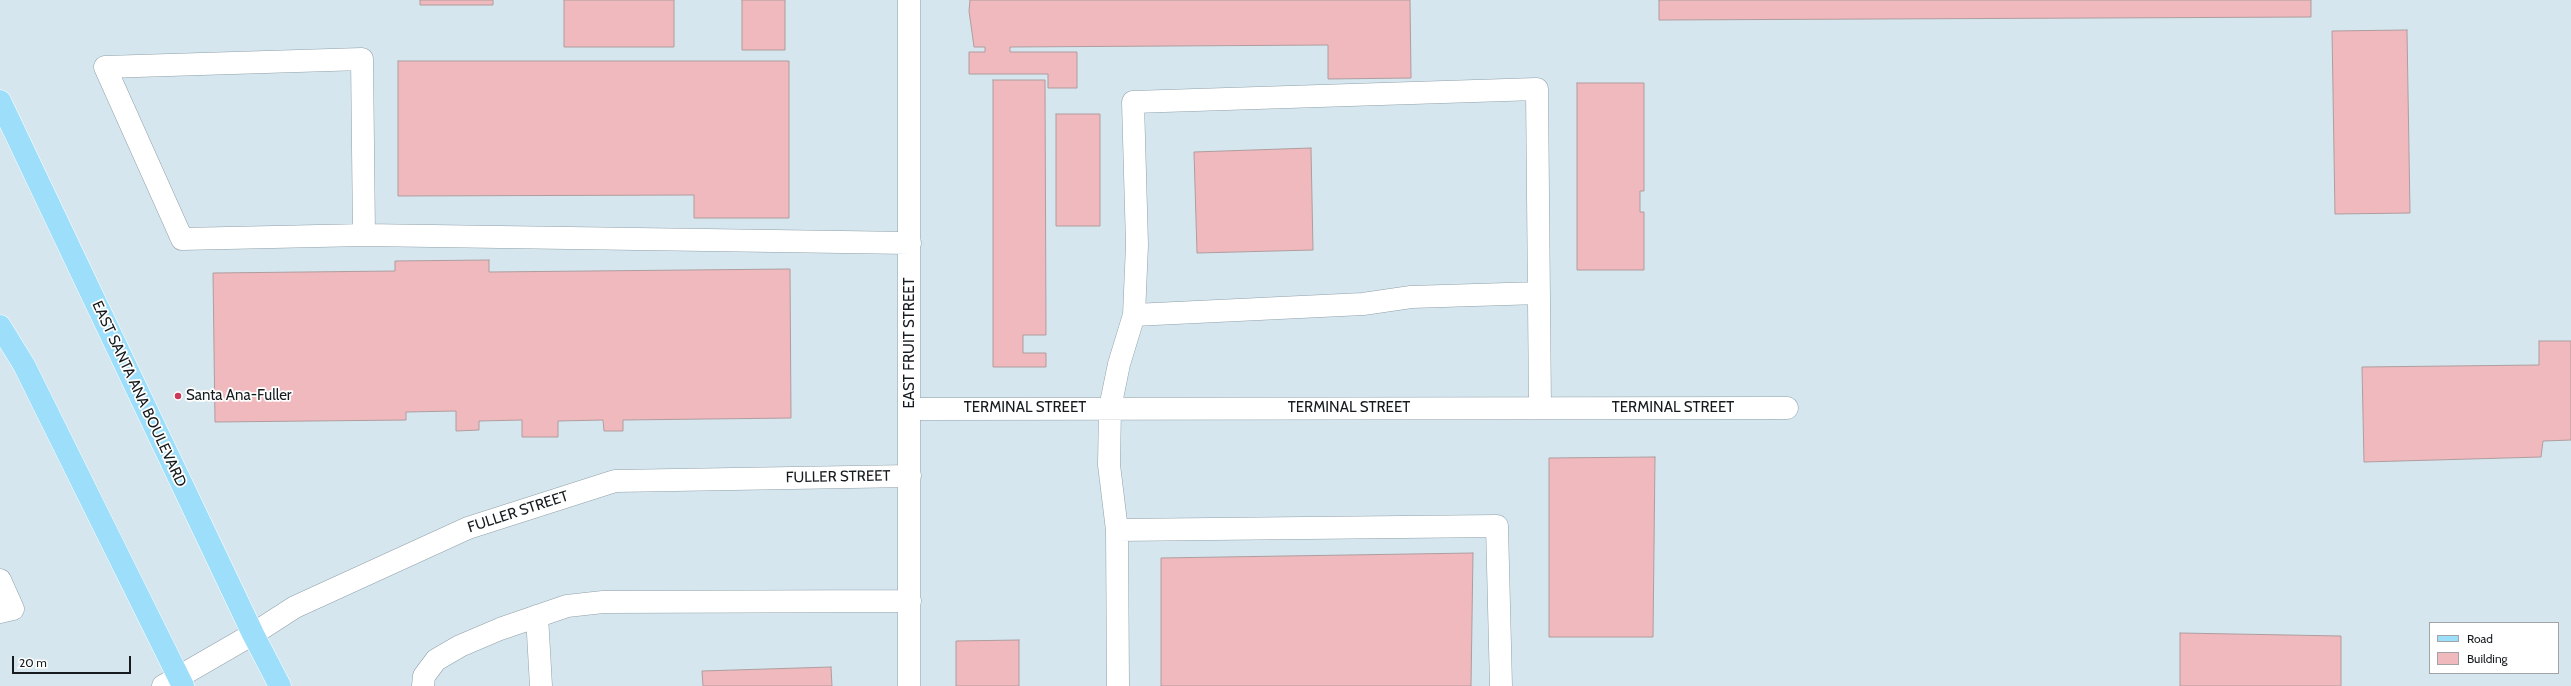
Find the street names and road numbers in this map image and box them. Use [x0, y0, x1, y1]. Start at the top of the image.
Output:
street label: EAST FRUIT STREET [901, 277, 919, 409]
street label: EAST SANTA ANA BOULEVARD [88, 298, 190, 490]
street label: TERMINAL STREET [964, 399, 1086, 417]
street label: TERMINAL STREET [1288, 399, 1410, 417]
street label: TERMINAL STREET [1612, 399, 1734, 417]
street label: FULLER STREET [785, 467, 891, 487]
street label: FULLER STREET [465, 487, 571, 537]

